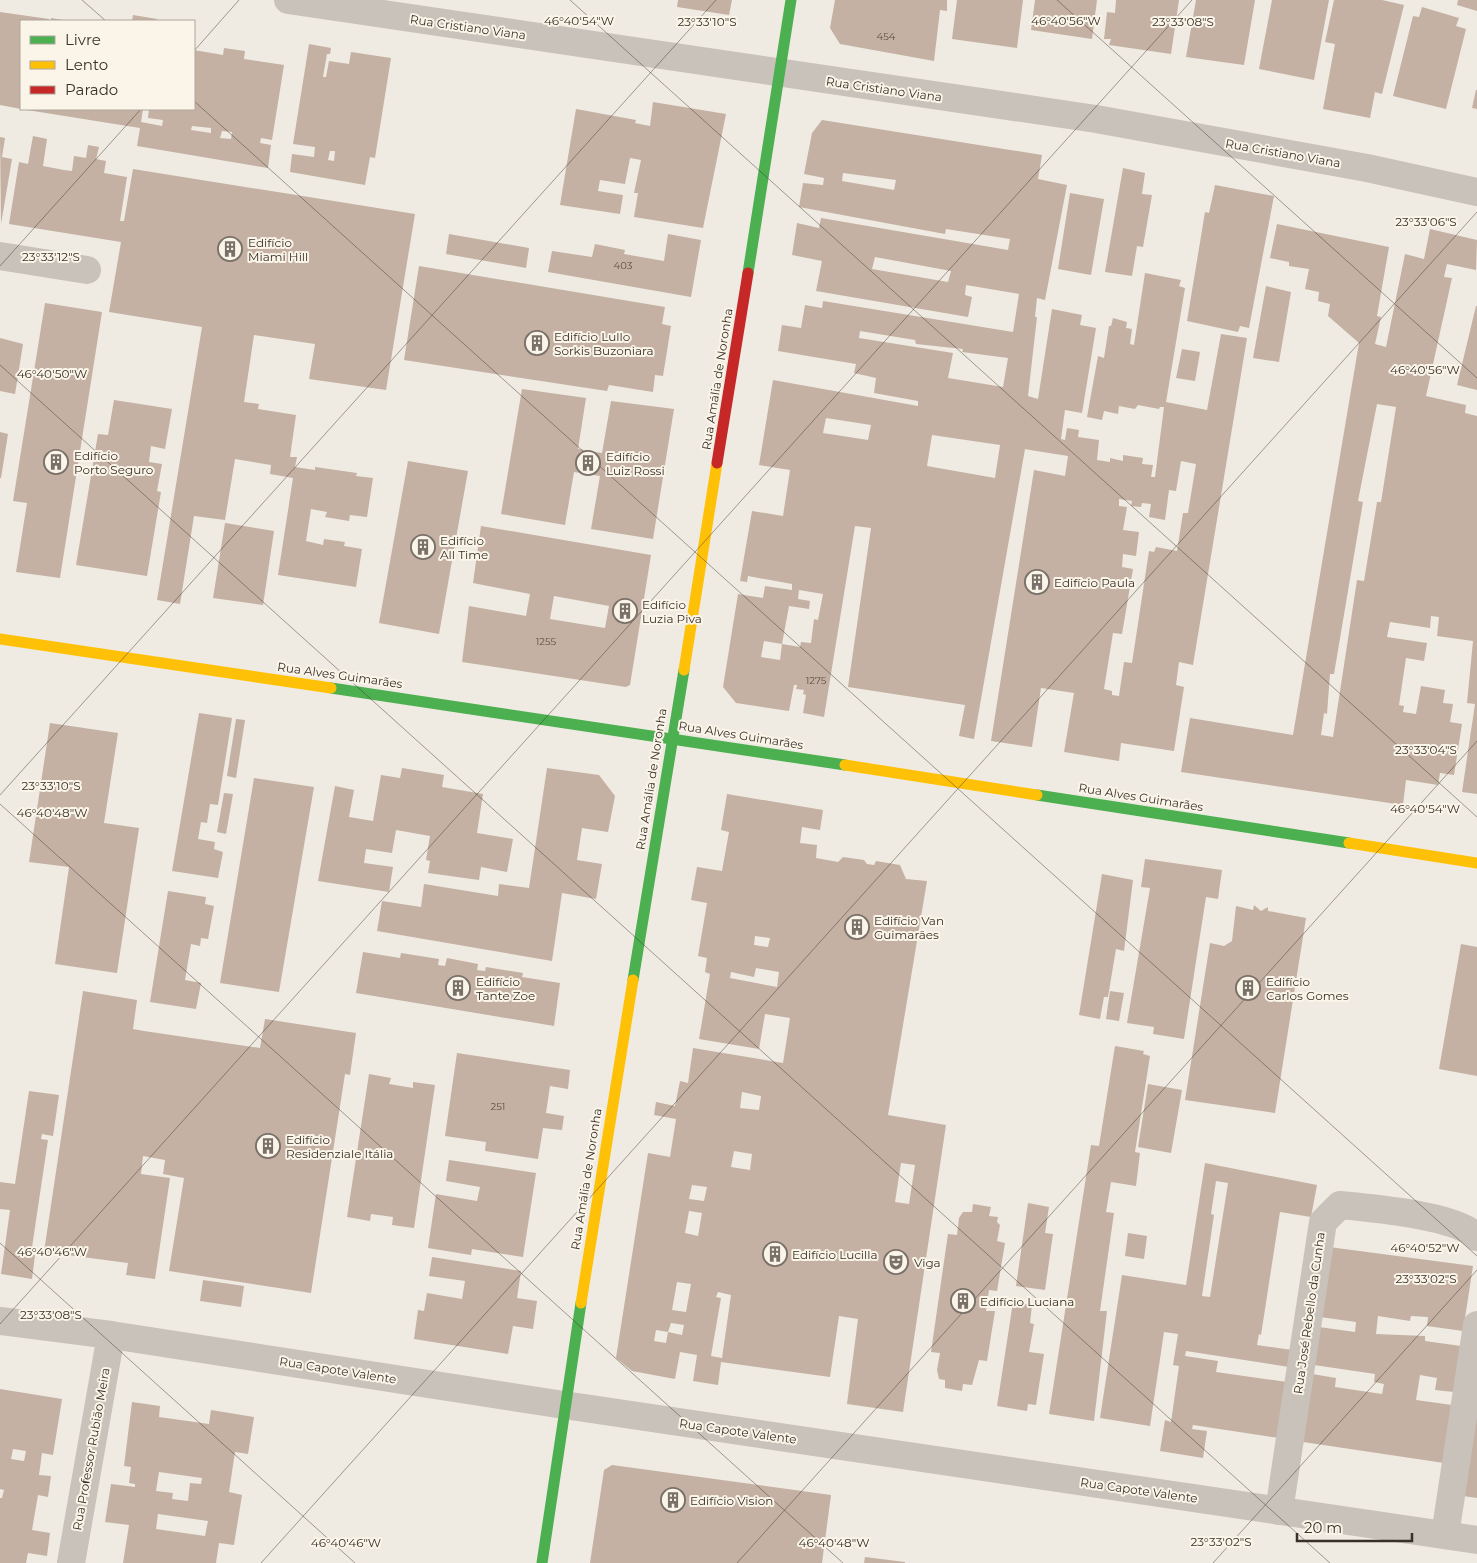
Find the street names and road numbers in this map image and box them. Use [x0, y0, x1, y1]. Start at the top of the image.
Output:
street label: Rua Cristiano Viana [409, 11, 527, 43]
street label: Rua Cristiano Viana [825, 73, 943, 105]
street label: Rua Cristiano Viana [1224, 135, 1342, 171]
street label: Rua Amália de Noronha [698, 307, 736, 451]
street label: Rua Alves Guimarães [276, 659, 404, 691]
street label: Rua Amália de Noronha [632, 707, 670, 851]
street label: Rua Alves Guimarães [677, 718, 805, 752]
street label: Rua Alves Guimarães [1077, 780, 1205, 814]
street label: Rua Amália de Noronha [567, 1107, 605, 1251]
street label: Rua José Rebello da Cunha [1290, 1231, 1328, 1395]
street label: Rua Capote Valente [278, 1353, 398, 1387]
street label: Rua Professor Rubião Meira [69, 1366, 113, 1532]
street label: Rua Capote Valente [678, 1415, 798, 1447]
street label: Rua Capote Valente [1079, 1474, 1199, 1506]

